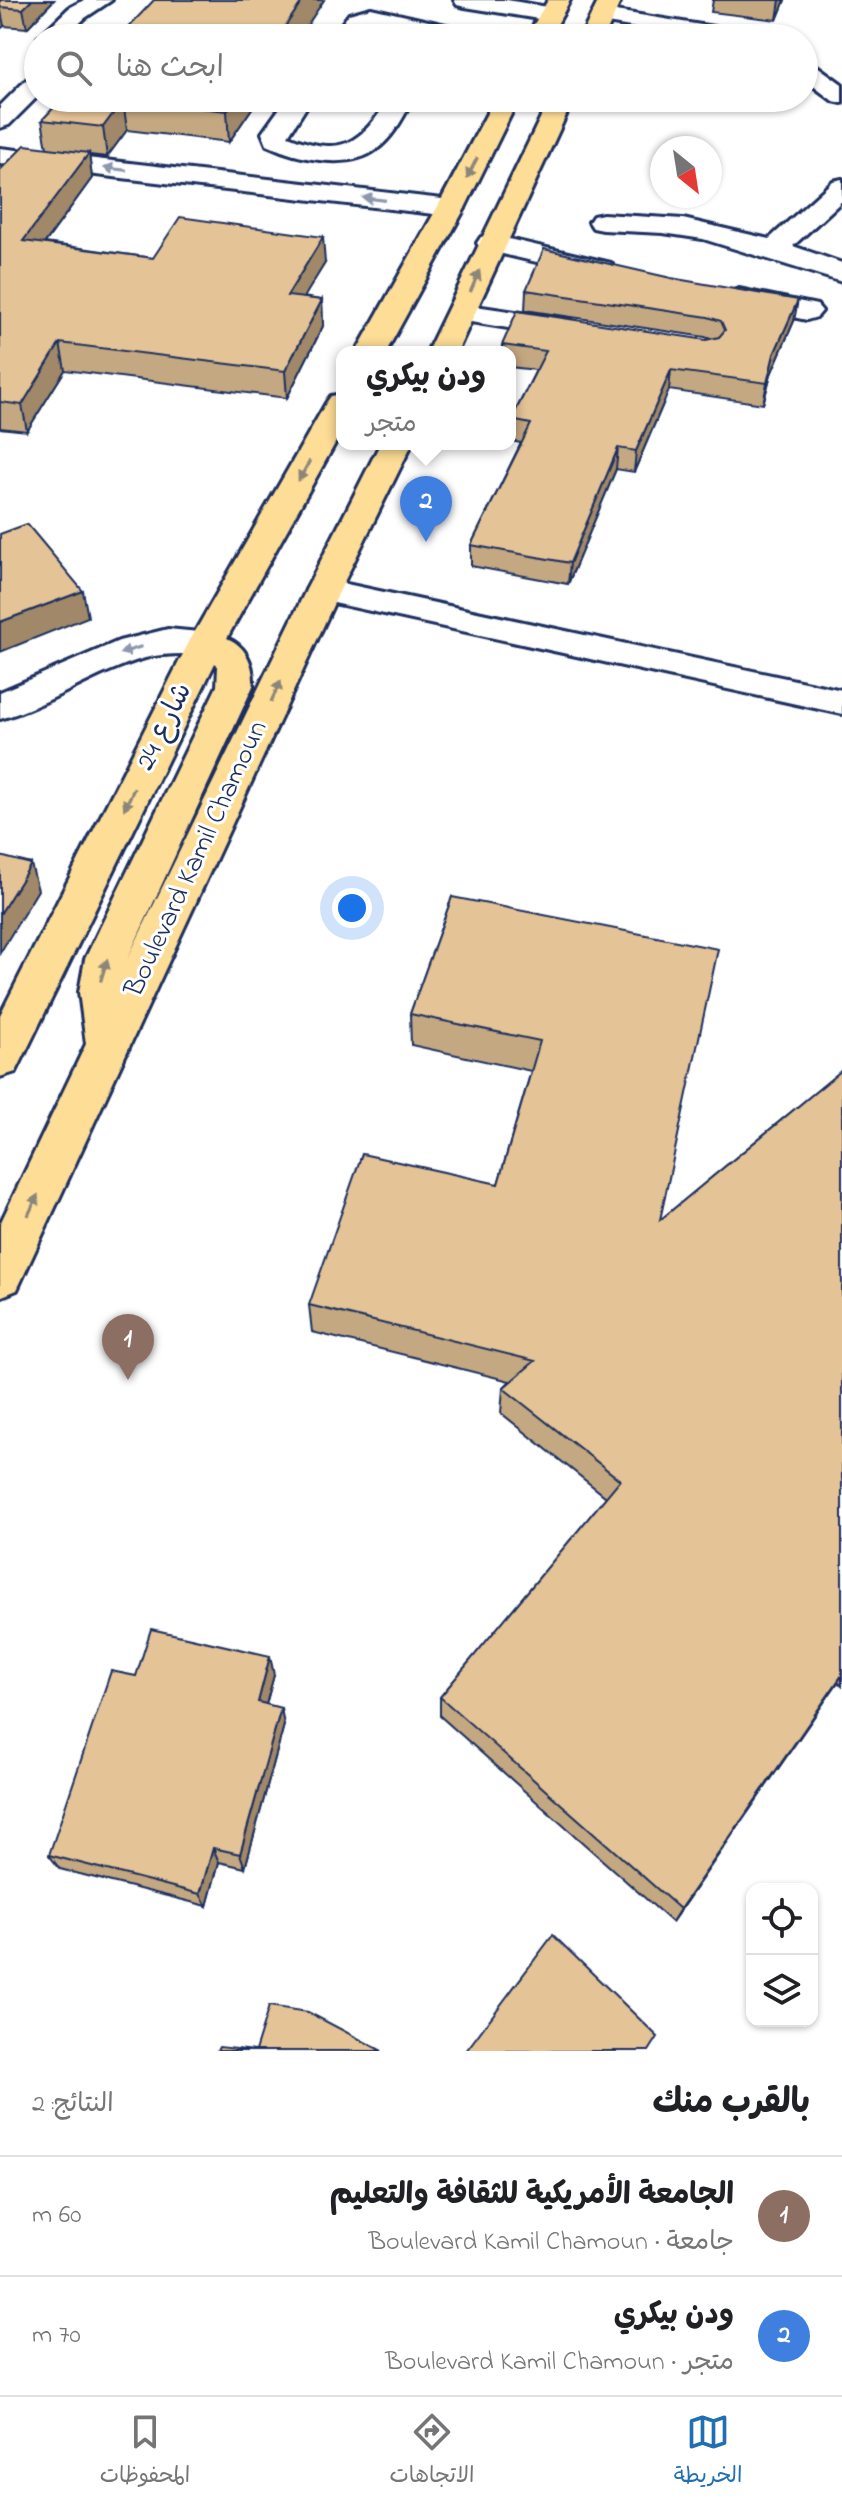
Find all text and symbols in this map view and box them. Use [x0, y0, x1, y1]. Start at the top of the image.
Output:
search box [24, 24, 818, 112]
icon: search [52, 46, 96, 90]
text: ابحث هنا [116, 47, 224, 91]
north arrow [650, 136, 722, 208]
one-way arrow [465, 156, 478, 179]
one-way arrow [102, 163, 127, 176]
one-way arrow [361, 193, 386, 206]
one-way arrow [469, 269, 482, 293]
popup [336, 346, 516, 450]
text: ودن بيكري [366, 356, 486, 400]
text: متجر [366, 406, 417, 444]
one-way arrow [297, 460, 311, 482]
pin: 2 [400, 476, 452, 542]
one-way arrow [119, 645, 143, 657]
street label: شارع 24 [126, 676, 204, 778]
one-way arrow [269, 679, 283, 703]
street label: Boulevard Kamil Chamoun [114, 714, 279, 1005]
one-way arrow [122, 788, 136, 811]
your location [332, 888, 372, 928]
one-way arrow [98, 957, 111, 981]
one-way arrow [26, 1193, 40, 1216]
pin: 1 [102, 1314, 154, 1380]
map controls [746, 1883, 818, 2027]
button: locate [746, 1883, 818, 1955]
button: layers [746, 1955, 818, 2027]
text: بالقرب منك [652, 2079, 810, 2129]
text: النتائج: 2 [32, 2086, 114, 2124]
text: الجامعة الأمريكية للثقافة والتعليم [330, 2174, 734, 2218]
text: 60 m [32, 2197, 81, 2235]
text: 1 [780, 2197, 788, 2235]
text: جامعة · Boulevard Kamil Chamoun [368, 2224, 734, 2262]
text: ودن بيكري [614, 2294, 734, 2338]
text: 70 m [32, 2317, 81, 2355]
text: 2 [778, 2317, 790, 2355]
text: متجر · Boulevard Kamil Chamoun [385, 2344, 734, 2382]
tab: المحفوظات [100, 2410, 190, 2494]
tab: الاتجاهات [390, 2410, 474, 2494]
tab: الخريطة [674, 2410, 742, 2494]

